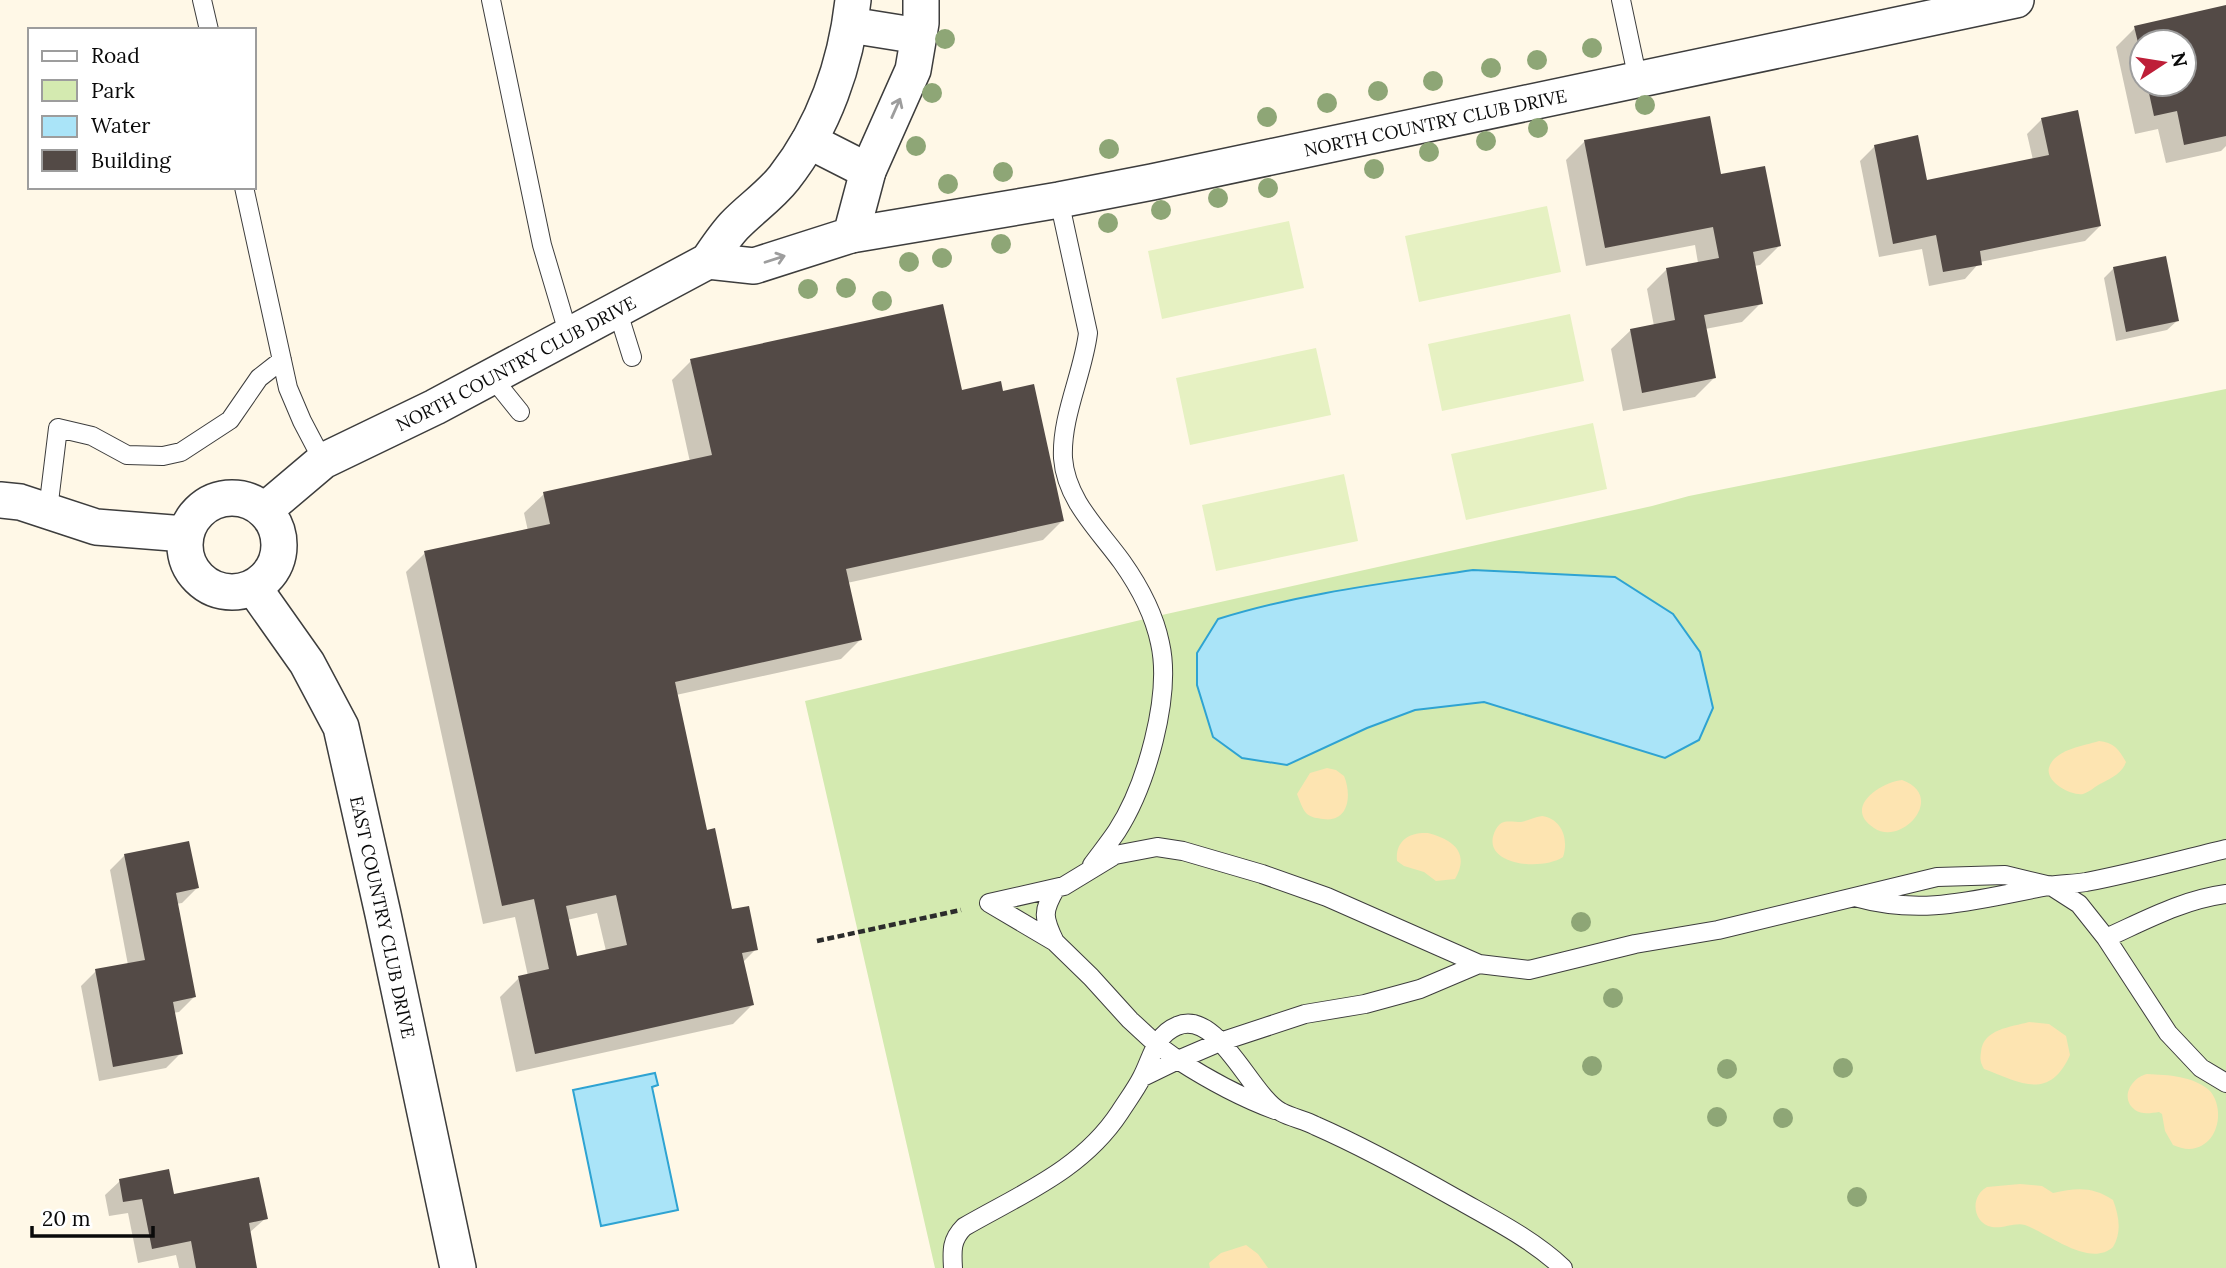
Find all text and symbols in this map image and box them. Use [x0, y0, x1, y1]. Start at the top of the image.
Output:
legend [28, 28, 256, 189]
north arrow [2128, 28, 2198, 98]
text: Road [91, 42, 140, 69]
text: N [2166, 50, 2193, 69]
text: Park [91, 77, 135, 104]
street label: NORTH COUNTRY CLUB DRIVE [1302, 83, 1569, 161]
one-way arrow [890, 98, 903, 119]
text: Water [91, 112, 150, 139]
text: Building [91, 147, 171, 174]
one-way arrow [764, 252, 786, 265]
street label: NORTH COUNTRY CLUB DRIVE [392, 290, 640, 436]
street label: EAST COUNTRY CLUB DRIVE [345, 794, 421, 1040]
scale bar [32, 1194, 152, 1238]
text: 20 m [42, 1205, 91, 1232]

